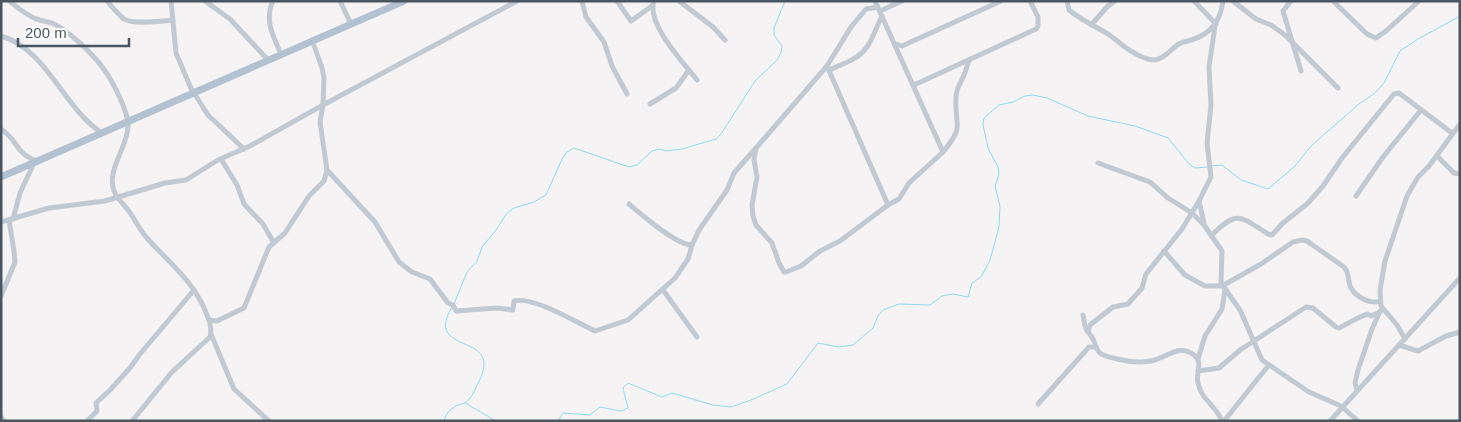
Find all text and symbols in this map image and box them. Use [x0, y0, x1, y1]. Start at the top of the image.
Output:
scale bar [18, 15, 129, 47]
text: 200 m [25, 24, 67, 41]

